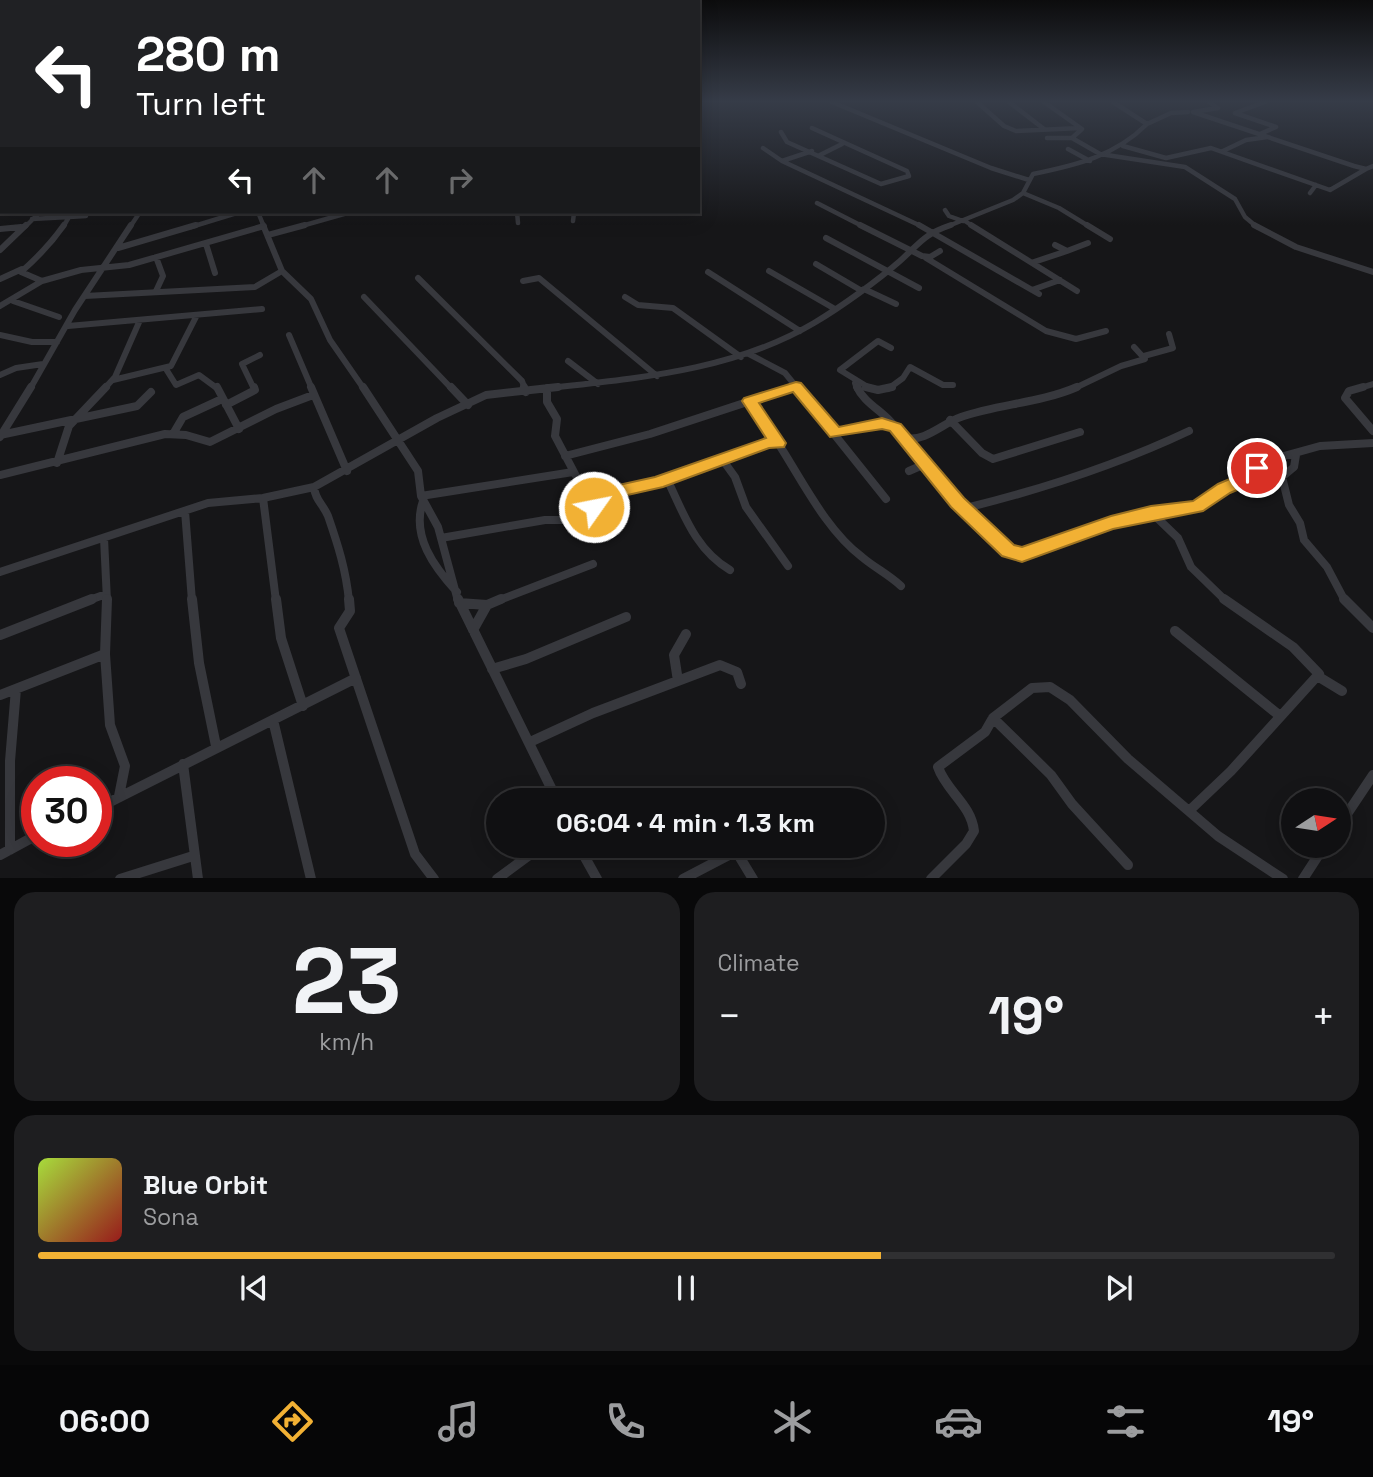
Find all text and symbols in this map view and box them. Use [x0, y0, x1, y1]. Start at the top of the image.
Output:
text: 280 m [136, 23, 281, 85]
icon: left [21, 28, 112, 119]
text: Turn left [136, 84, 266, 124]
icon: left [222, 161, 260, 199]
icon: ahead [295, 161, 333, 199]
icon: ahead [368, 161, 406, 199]
icon: right [441, 161, 479, 199]
pin [1227, 438, 1287, 498]
icon: arrive [1238, 449, 1276, 487]
position arrow [557, 470, 631, 544]
speed limit sign: 30 [21, 766, 112, 857]
north arrow [1281, 788, 1351, 858]
map controls [1281, 788, 1351, 858]
text: 06:04 · 4 min · 1.3 km [556, 806, 815, 840]
text: 23 [292, 923, 401, 1040]
text: Climate [718, 948, 800, 978]
text: 19° [988, 983, 1064, 1049]
text: − [718, 992, 741, 1040]
text: + [1311, 992, 1335, 1040]
text: km/h [319, 1027, 374, 1057]
text: Blue Orbit [143, 1168, 268, 1202]
text: Sona [143, 1202, 199, 1232]
icon: previous [235, 1269, 273, 1307]
icon: pause [667, 1269, 705, 1307]
icon: next [1100, 1269, 1138, 1307]
icon: directions [268, 1397, 317, 1446]
icon: music [434, 1397, 483, 1446]
icon: phone [601, 1397, 650, 1446]
icon: climate [768, 1397, 817, 1446]
icon: car [934, 1397, 983, 1446]
icon: filters [1101, 1397, 1150, 1446]
text: 06:00 [59, 1401, 150, 1441]
text: 19° [1267, 1401, 1314, 1441]

